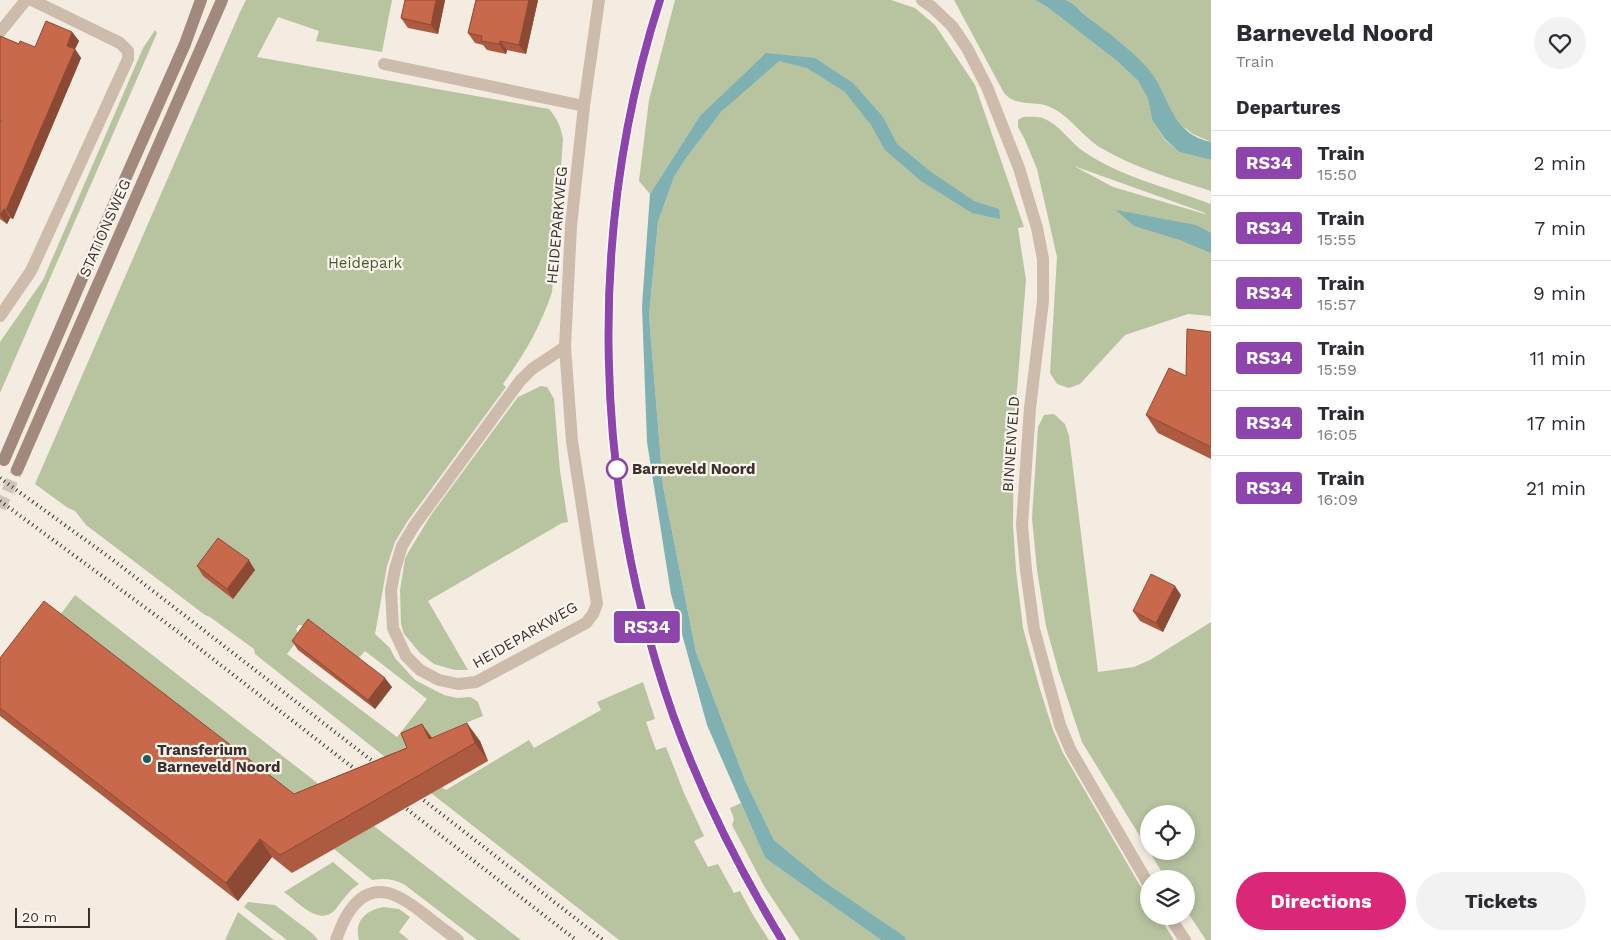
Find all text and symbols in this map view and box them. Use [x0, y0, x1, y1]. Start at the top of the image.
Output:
button: heart [1534, 17, 1586, 69]
text: Barneveld Noord [1236, 19, 1434, 47]
text: Train [1236, 52, 1274, 71]
text: Departures [1236, 96, 1341, 119]
text: Train [1317, 142, 1365, 165]
text: RS34 [1246, 152, 1292, 173]
text: 2 min [1534, 152, 1586, 175]
street label: HEIDEPARKWEG [543, 165, 571, 285]
text: 15:50 [1317, 165, 1357, 184]
street label: STATIONSWEG [75, 176, 135, 280]
text: Train [1317, 207, 1365, 230]
text: RS34 [1246, 217, 1292, 238]
text: 7 min [1535, 217, 1586, 240]
text: 15:55 [1317, 230, 1356, 249]
park label: Heidepark [328, 254, 403, 272]
text: Train [1317, 272, 1365, 295]
text: RS34 [1246, 282, 1292, 303]
text: 9 min [1533, 282, 1586, 305]
text: 15:57 [1317, 295, 1356, 314]
text: Train [1317, 337, 1365, 360]
text: RS34 [1246, 347, 1292, 368]
text: 11 min [1530, 347, 1586, 370]
text: 15:59 [1317, 360, 1357, 379]
street label: BINNENVELD [999, 396, 1023, 492]
text: Train [1317, 402, 1365, 425]
text: RS34 [1246, 412, 1292, 433]
text: 17 min [1527, 412, 1586, 435]
text: 16:05 [1317, 425, 1357, 444]
marker: Barneveld Noord [606, 458, 628, 480]
place label: Barneveld Noord [632, 460, 756, 478]
text: Train [1317, 467, 1365, 490]
text: RS34 [1246, 477, 1292, 498]
text: 21 min [1526, 477, 1586, 500]
text: 16:09 [1317, 490, 1358, 509]
street label: HEIDEPARKWEG [469, 598, 581, 672]
line badge: RS34 [612, 611, 682, 643]
text: RS34 [624, 616, 670, 637]
place label: Transferium Barneveld Noord [157, 741, 281, 776]
marker: Transferium Barneveld Noord [141, 753, 153, 765]
map controls [1140, 805, 1195, 925]
button: locate [1140, 805, 1195, 860]
button: layers [1140, 870, 1195, 925]
button: Directions [1236, 872, 1406, 930]
button: Tickets [1416, 872, 1586, 930]
scale bar [15, 905, 90, 928]
text: 20 m [22, 909, 57, 925]

